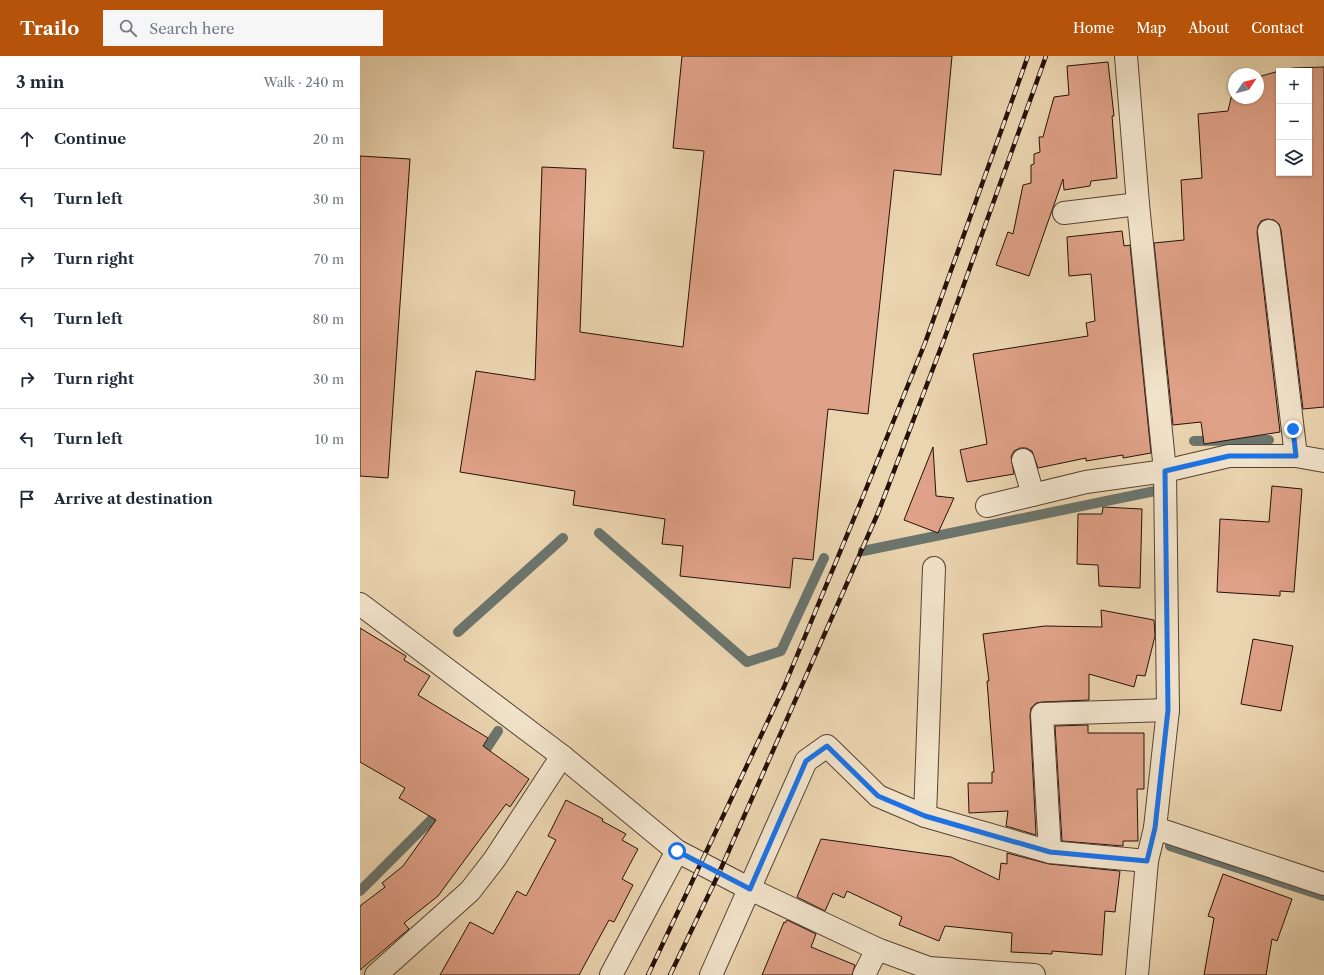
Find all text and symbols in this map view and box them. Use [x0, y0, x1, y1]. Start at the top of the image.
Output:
search box [103, 10, 383, 46]
text: Trailo [20, 17, 79, 40]
icon: search [117, 17, 139, 39]
text: Search here [149, 19, 234, 38]
text: Home [1073, 19, 1114, 37]
text: Map [1136, 19, 1166, 37]
text: About [1188, 19, 1229, 37]
text: Contact [1251, 19, 1304, 37]
north arrow [1228, 68, 1264, 104]
map controls [1276, 68, 1312, 176]
button: + [1276, 68, 1312, 104]
text: 3 min [16, 72, 65, 92]
text: Walk · 240 m [264, 74, 344, 90]
button: − [1276, 104, 1312, 140]
icon: ahead [16, 128, 38, 150]
text: Continue [54, 129, 126, 148]
text: 20 m [313, 131, 344, 147]
button: layers [1276, 140, 1312, 176]
icon: left [16, 188, 38, 210]
text: Turn left [54, 189, 123, 208]
text: 30 m [313, 191, 344, 207]
icon: right [16, 248, 38, 270]
text: Turn right [54, 249, 134, 268]
text: 70 m [314, 251, 344, 267]
icon: left [16, 308, 38, 330]
text: Turn left [54, 309, 123, 328]
text: 80 m [312, 311, 344, 327]
icon: right [16, 368, 38, 390]
text: Turn right [54, 369, 134, 388]
text: 30 m [313, 371, 344, 387]
route end [1284, 420, 1302, 438]
icon: left [16, 428, 38, 450]
text: Turn left [54, 429, 123, 448]
text: 10 m [315, 431, 344, 447]
icon: arrive [16, 488, 38, 510]
text: Arrive at destination [54, 489, 213, 508]
route start [668, 842, 686, 860]

